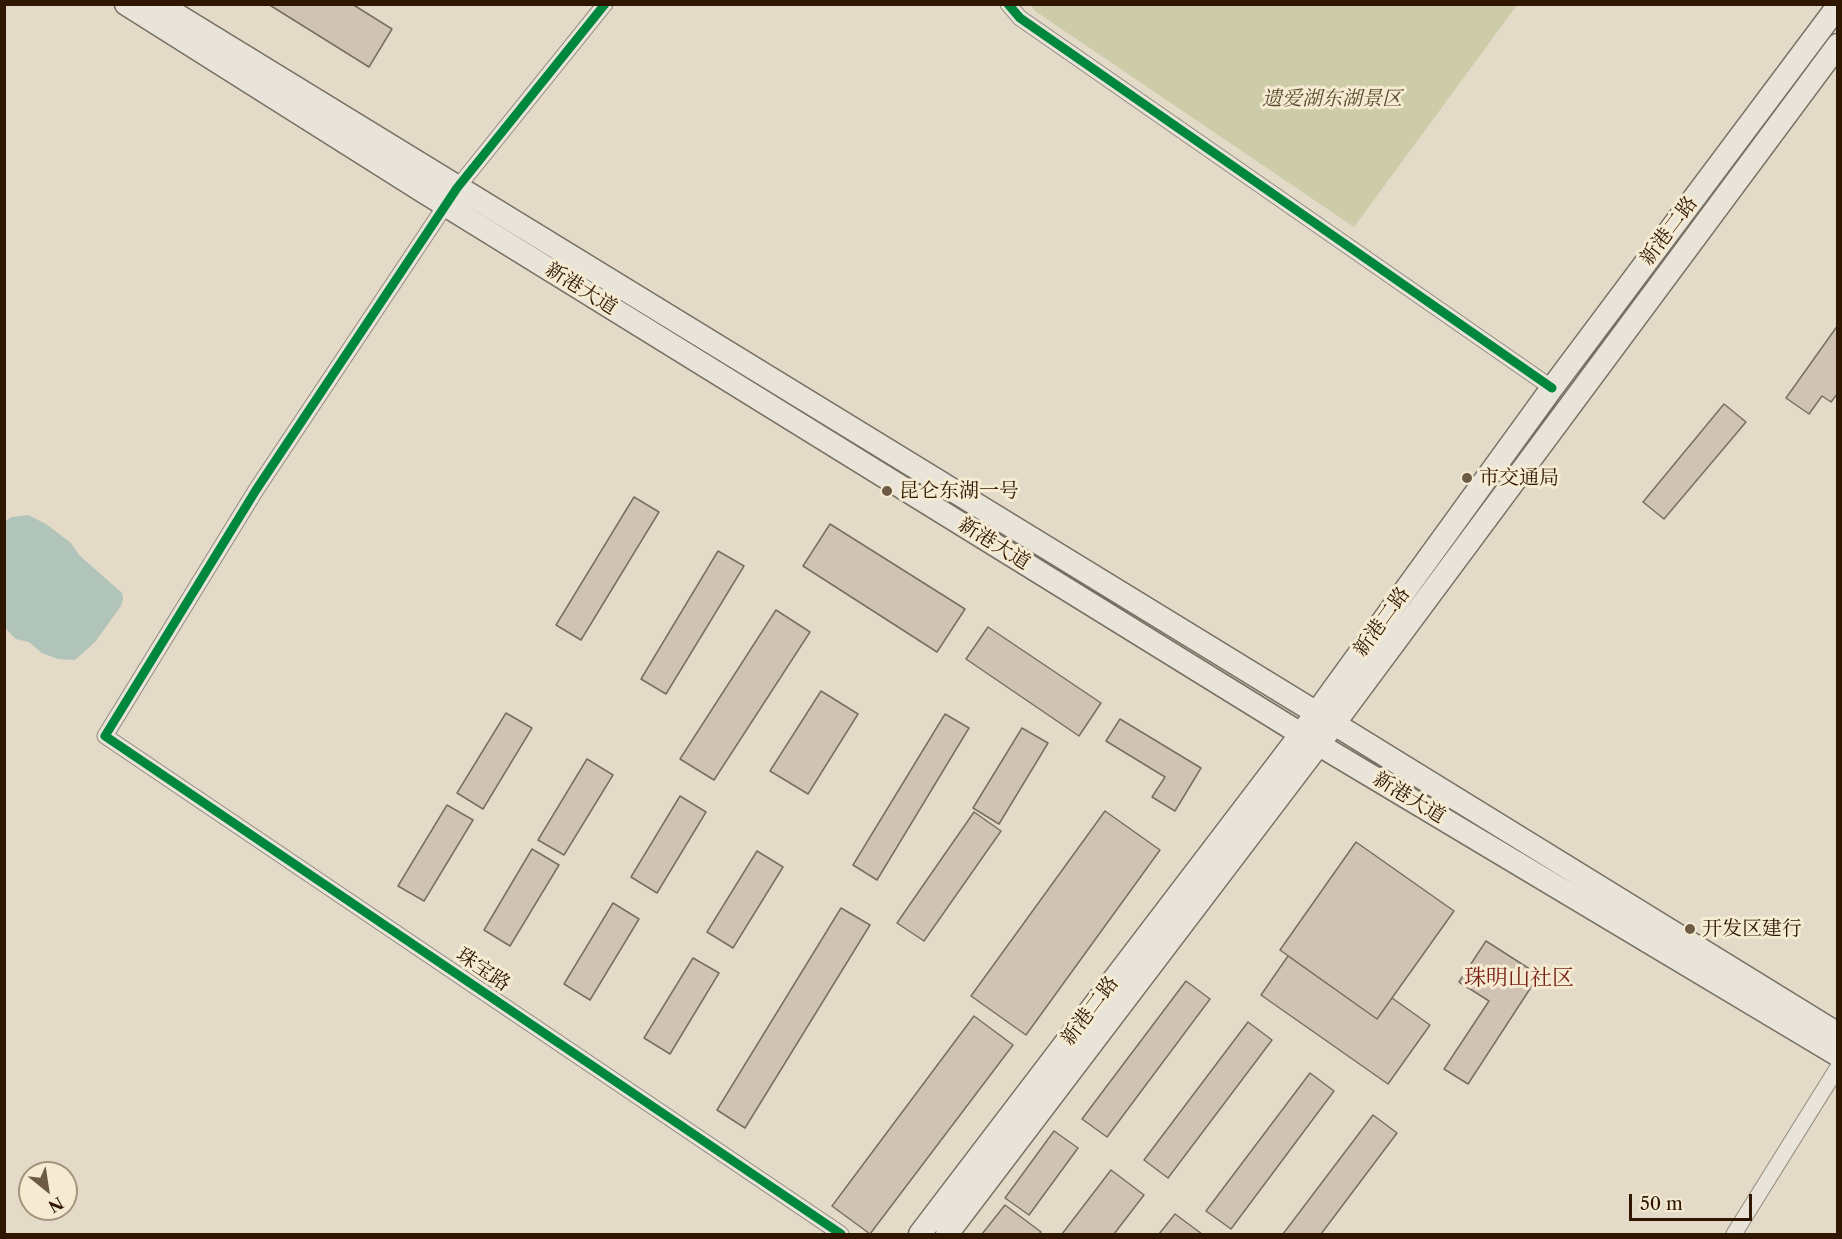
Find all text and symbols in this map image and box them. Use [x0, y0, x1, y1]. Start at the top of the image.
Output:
park label: 遗爱湖东湖景区 [1262, 87, 1402, 111]
street label: 新港二路 [1635, 192, 1703, 270]
street label: 新港大道 [541, 258, 621, 320]
place label: 市交通局 [1479, 466, 1559, 490]
marker: 市交通局 [1460, 471, 1474, 485]
place label: 昆仑东湖一号 [899, 479, 1019, 503]
marker: 昆仑东湖一号 [880, 484, 894, 498]
street label: 新港大道 [954, 513, 1034, 575]
street label: 新港二路 [1349, 583, 1415, 661]
street label: 新港大道 [1369, 767, 1449, 829]
place label: 开发区建行 [1702, 917, 1802, 941]
marker: 开发区建行 [1683, 922, 1697, 936]
street label: 珠宝路 [451, 943, 515, 997]
district label: 珠明山社区 [1464, 966, 1574, 992]
street label: 新港二路 [1056, 972, 1124, 1050]
north arrow [18, 1161, 78, 1221]
scale bar [1632, 1182, 1755, 1220]
text: N [45, 1193, 67, 1217]
text: 50 m [1640, 1193, 1683, 1215]

